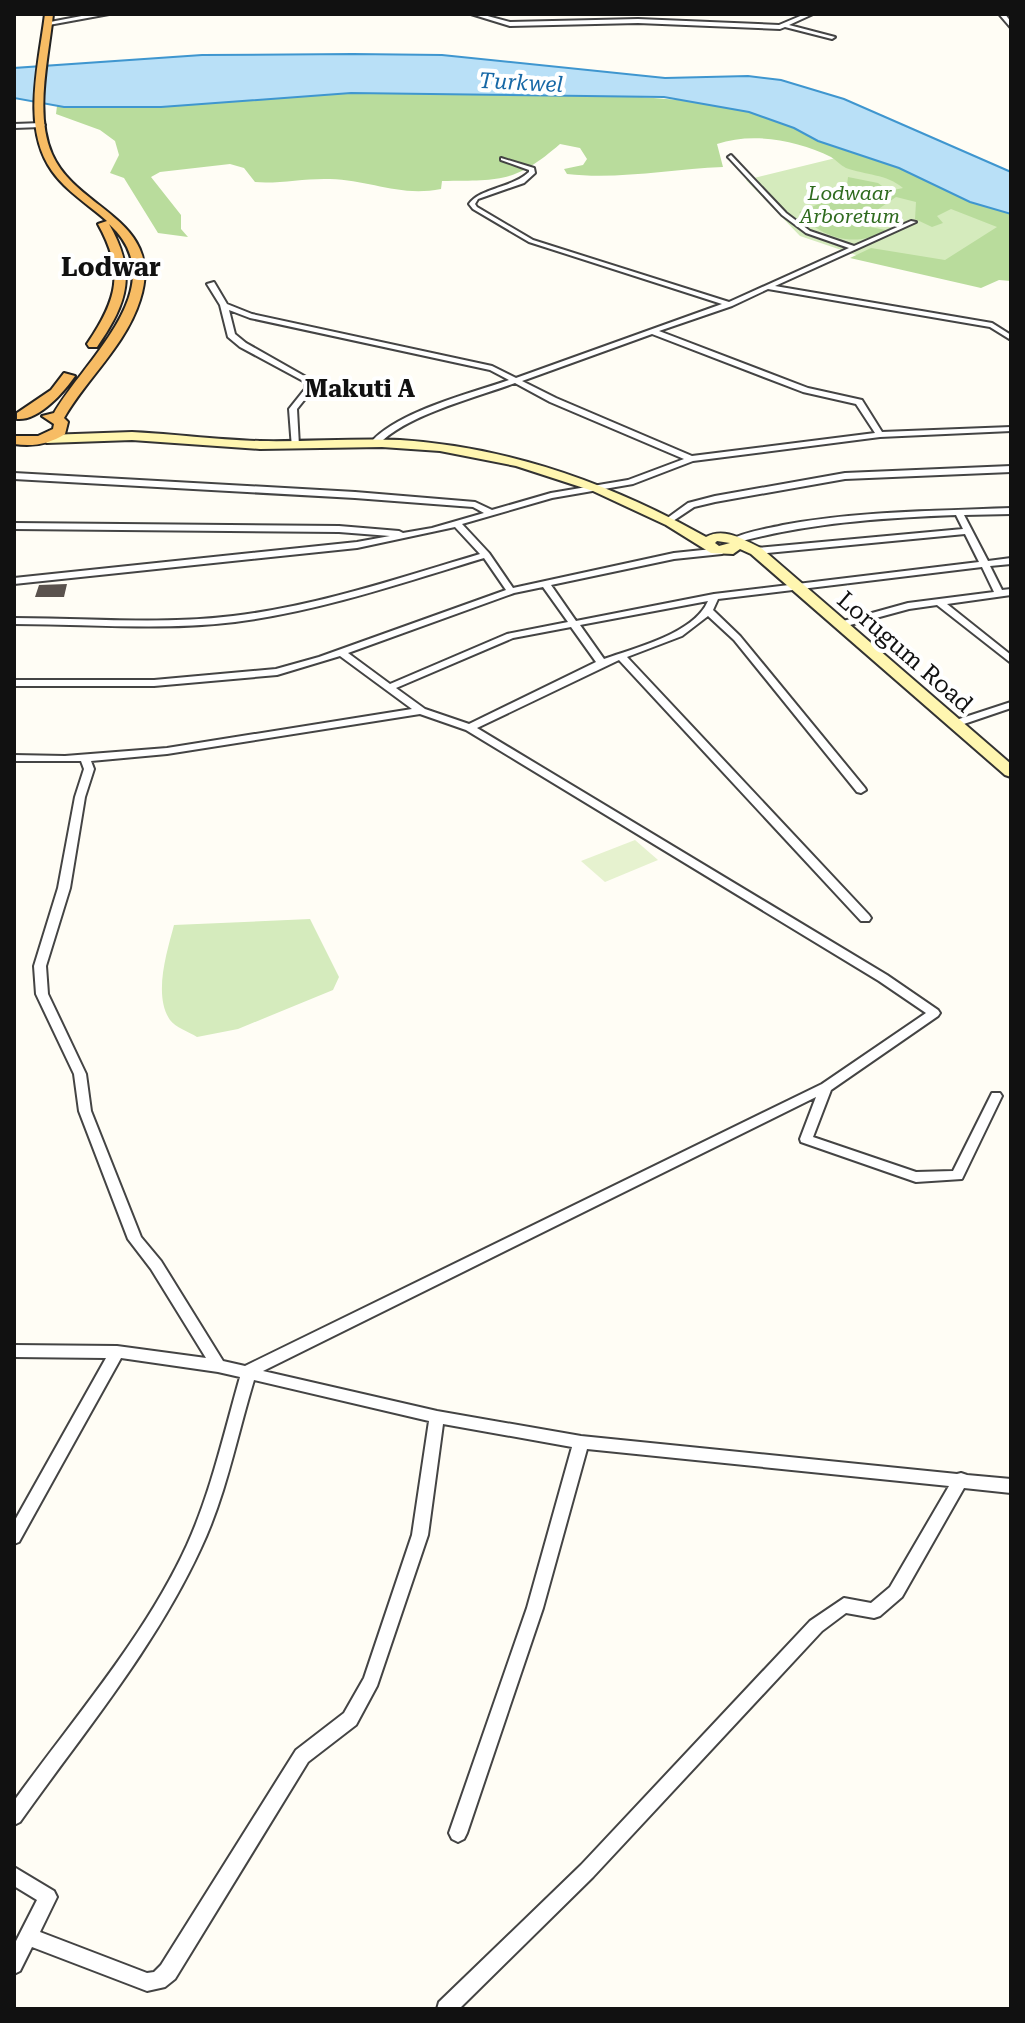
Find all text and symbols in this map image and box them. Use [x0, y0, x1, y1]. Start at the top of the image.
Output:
water label: Turkwel [478, 68, 564, 97]
park label: Lodwaar Arboretum [799, 181, 900, 228]
district label: Lodwar [61, 252, 161, 282]
district label: Makuti A [305, 375, 416, 403]
street label: Lorugum Road [832, 586, 978, 718]

